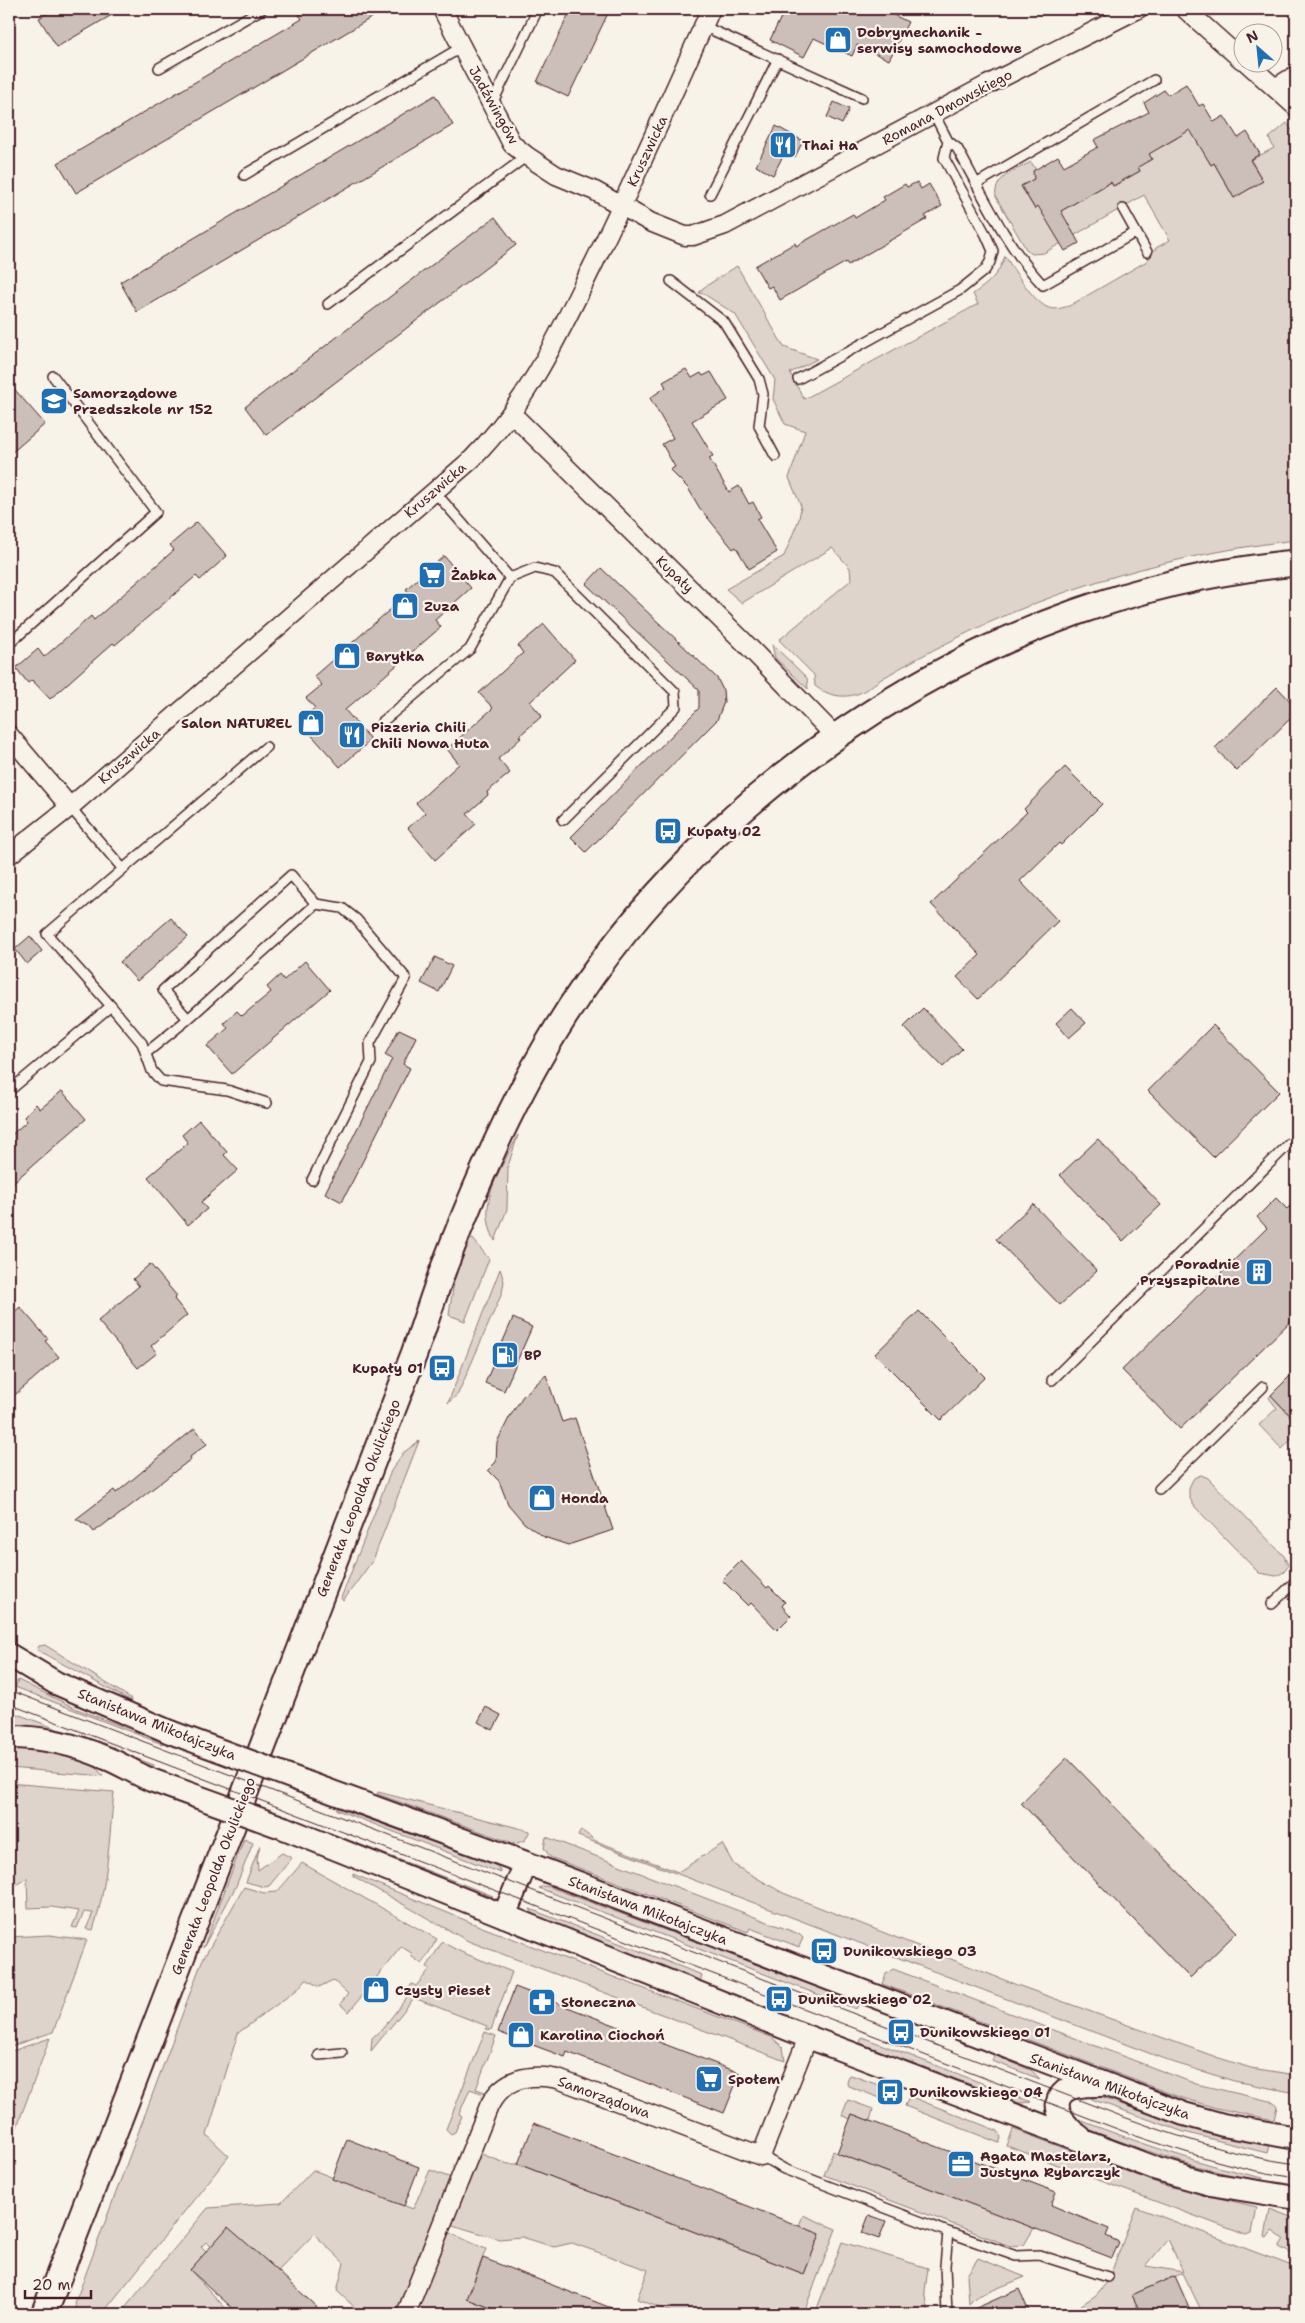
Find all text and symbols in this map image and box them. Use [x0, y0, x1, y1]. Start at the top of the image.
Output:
north arrow [1232, 22, 1282, 72]
place label: Dobrymechanik - serwisy samochodowe [857, 23, 1022, 57]
shop icon: Dobrymechanik - serwisy samochodowe [823, 25, 853, 55]
text: N [1243, 26, 1261, 47]
street label: Jadźwingów [465, 63, 523, 147]
street label: Romana Dmowskiego [879, 65, 1015, 149]
street label: Kruszwicka [623, 112, 671, 189]
restaurant icon: Thai Ha [768, 130, 798, 160]
place label: Thai Ha [802, 136, 859, 154]
place label: Samorządowe Przedszkole nr 152 [73, 384, 213, 418]
school or university icon: Samorządowe Przedszkole nr 152 [39, 386, 69, 416]
street label: Kruszwicka [400, 458, 470, 522]
street label: Kupały [652, 552, 698, 596]
supermarket icon: Żabka [417, 560, 447, 590]
place label: Żabka [451, 566, 497, 584]
shop icon: Zuza [390, 591, 420, 621]
place label: Zuza [424, 597, 460, 615]
shop icon: Baryłka [332, 641, 362, 671]
place label: Baryłka [366, 647, 425, 665]
shop icon: Salon NATUREL [296, 708, 326, 738]
place label: Salon NATUREL [181, 714, 292, 732]
place label: Pizzeria Chili Chili Nowa Huta [371, 718, 489, 752]
restaurant icon: Pizzeria Chili Chili Nowa Huta [337, 720, 367, 750]
street label: Kruszwicka [94, 724, 164, 788]
bus stop icon: Kupały 02 [653, 816, 683, 846]
place label: Kupały 02 [687, 822, 761, 840]
place label: Poradnie Przyszpitalne [1140, 1255, 1240, 1289]
building icon: Poradnie Przyszpitalne [1244, 1257, 1274, 1287]
fuel station icon: BP [490, 1340, 520, 1370]
place label: BP [524, 1346, 542, 1364]
bus stop icon: Kupały 01 [427, 1353, 457, 1383]
place label: Kupały 01 [352, 1359, 423, 1377]
street label: Generała Leopolda Okulickiego [312, 1397, 404, 1599]
shop icon: Honda [527, 1483, 557, 1513]
place label: Honda [561, 1489, 609, 1507]
street label: Stanisława Mikołajczyka [75, 1684, 239, 1764]
street label: Generała Leopolda Okulickiego [167, 1775, 259, 1977]
street label: Stanisława Mikołajczyka [566, 1871, 730, 1949]
bus stop icon: Dunikowskiego 03 [809, 1936, 839, 1966]
place label: Dunikowskiego 03 [843, 1942, 977, 1960]
shop icon: Czysty Pieseł [361, 1975, 391, 2005]
place label: Czysty Pieseł [395, 1981, 491, 1999]
bus stop icon: Dunikowskiego 02 [764, 1984, 794, 2014]
pharmacy icon: Słoneczna [527, 1987, 557, 2017]
place label: Dunikowskiego 02 [798, 1990, 932, 2008]
place label: Słoneczna [561, 1993, 636, 2011]
bus stop icon: Dunikowskiego 01 [886, 2017, 916, 2047]
shop icon: Karolina Ciochoń [506, 2020, 536, 2050]
place label: Dunikowskiego 01 [920, 2023, 1050, 2041]
place label: Karolina Ciochoń [540, 2026, 665, 2044]
street label: Stanisława Mikołajczyka [1028, 2049, 1193, 2123]
supermarket icon: Społem [694, 2064, 724, 2094]
place label: Społem [728, 2070, 780, 2088]
street label: Samorządowa [555, 2072, 653, 2122]
bus stop icon: Dunikowskiego 04 [875, 2077, 905, 2107]
place label: Dunikowskiego 04 [909, 2083, 1043, 2101]
place label: Agata Mastelarz, Justyna Rybarczyk [980, 2147, 1120, 2181]
office icon: Agata Mastelarz, Justyna Rybarczyk [946, 2149, 976, 2179]
scale bar [25, 2268, 91, 2300]
text: 20 m [32, 2275, 71, 2295]

